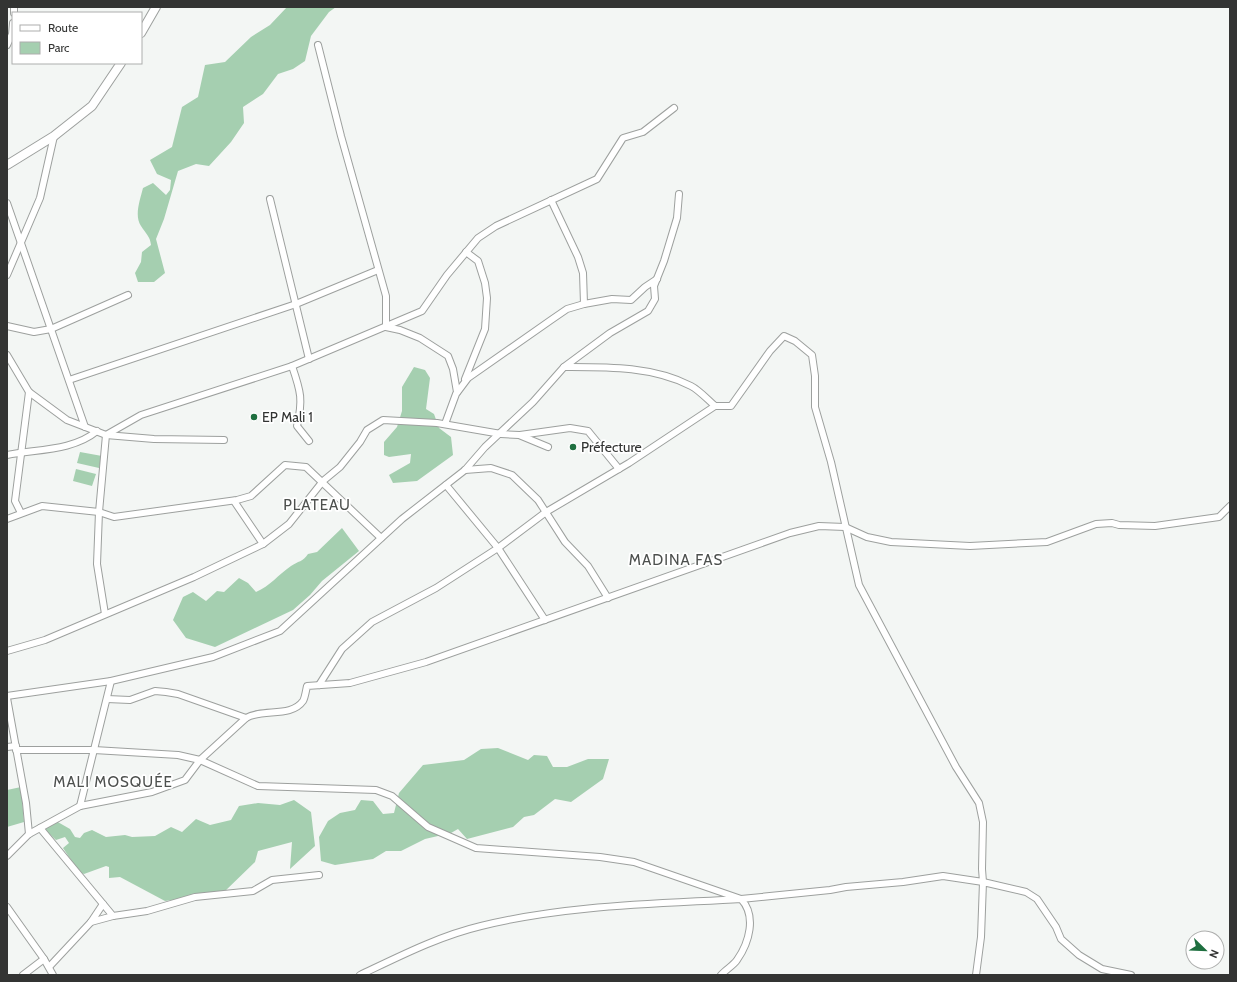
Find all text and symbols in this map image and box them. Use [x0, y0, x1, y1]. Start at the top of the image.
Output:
legend [12, 12, 142, 64]
text: Route [48, 20, 78, 35]
text: Parc [48, 40, 70, 55]
place label: EP Mali 1 [262, 408, 313, 426]
marker: EP Mali 1 [249, 412, 259, 422]
place label: Préfecture [581, 438, 642, 456]
marker: Préfecture [568, 442, 578, 452]
district label: PLATEAU [283, 496, 351, 514]
district label: MADINA FAS [629, 551, 723, 569]
district label: MALI MOSQUÉE [53, 772, 173, 791]
north arrow [1185, 930, 1225, 970]
text: N [1206, 948, 1222, 960]

